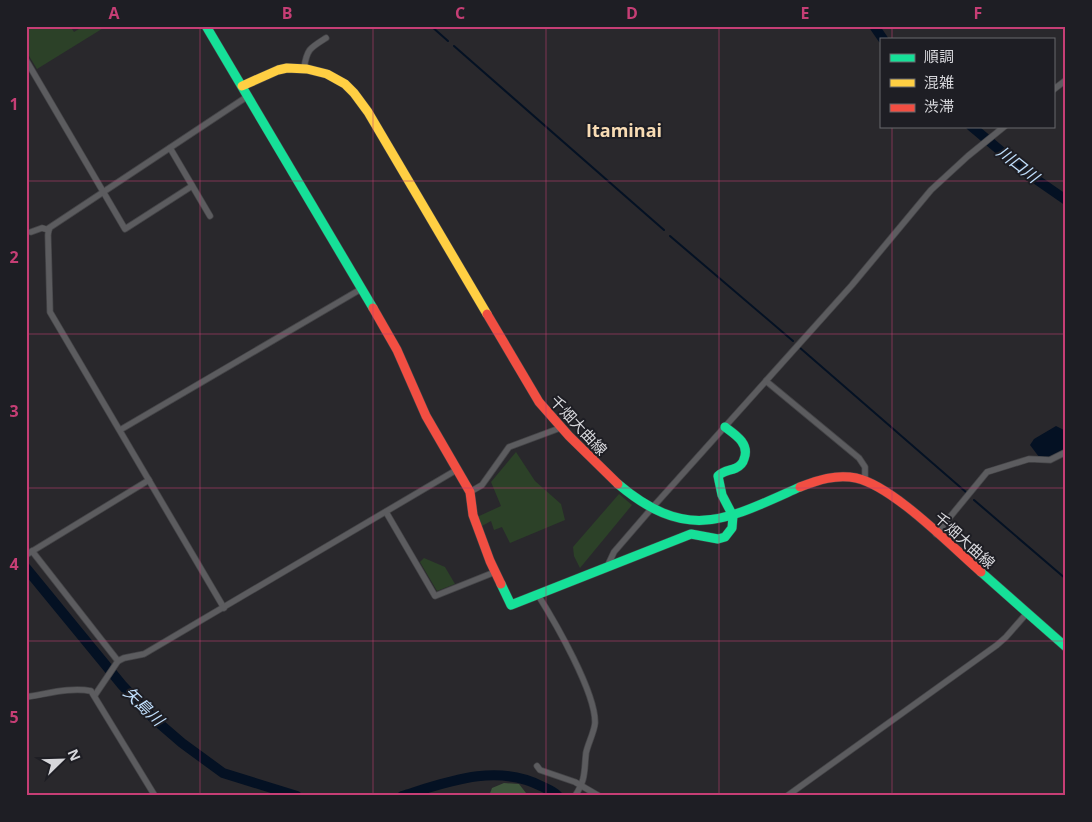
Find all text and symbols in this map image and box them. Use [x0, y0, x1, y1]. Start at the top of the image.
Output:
text: A [108, 2, 120, 24]
text: B [282, 2, 292, 24]
text: C [455, 2, 465, 24]
text: D [626, 2, 638, 24]
text: E [801, 2, 810, 24]
text: F [974, 2, 982, 24]
legend [880, 38, 1054, 128]
text: 順調 [924, 46, 954, 66]
text: 混雑 [924, 72, 954, 92]
text: 1 [9, 93, 19, 115]
text: 渋滞 [924, 96, 954, 116]
district label: Itaminai [586, 118, 662, 142]
water label: 川口川 [992, 141, 1045, 189]
text: 2 [9, 246, 19, 268]
street label: 千畑大曲線 [546, 391, 612, 459]
text: 3 [9, 400, 19, 422]
street label: 千畑大曲線 [930, 507, 1000, 573]
text: 4 [9, 553, 19, 575]
water label: 矢島川 [119, 681, 170, 732]
text: 5 [9, 706, 19, 728]
north arrow [38, 734, 88, 784]
text: N [63, 746, 85, 764]

